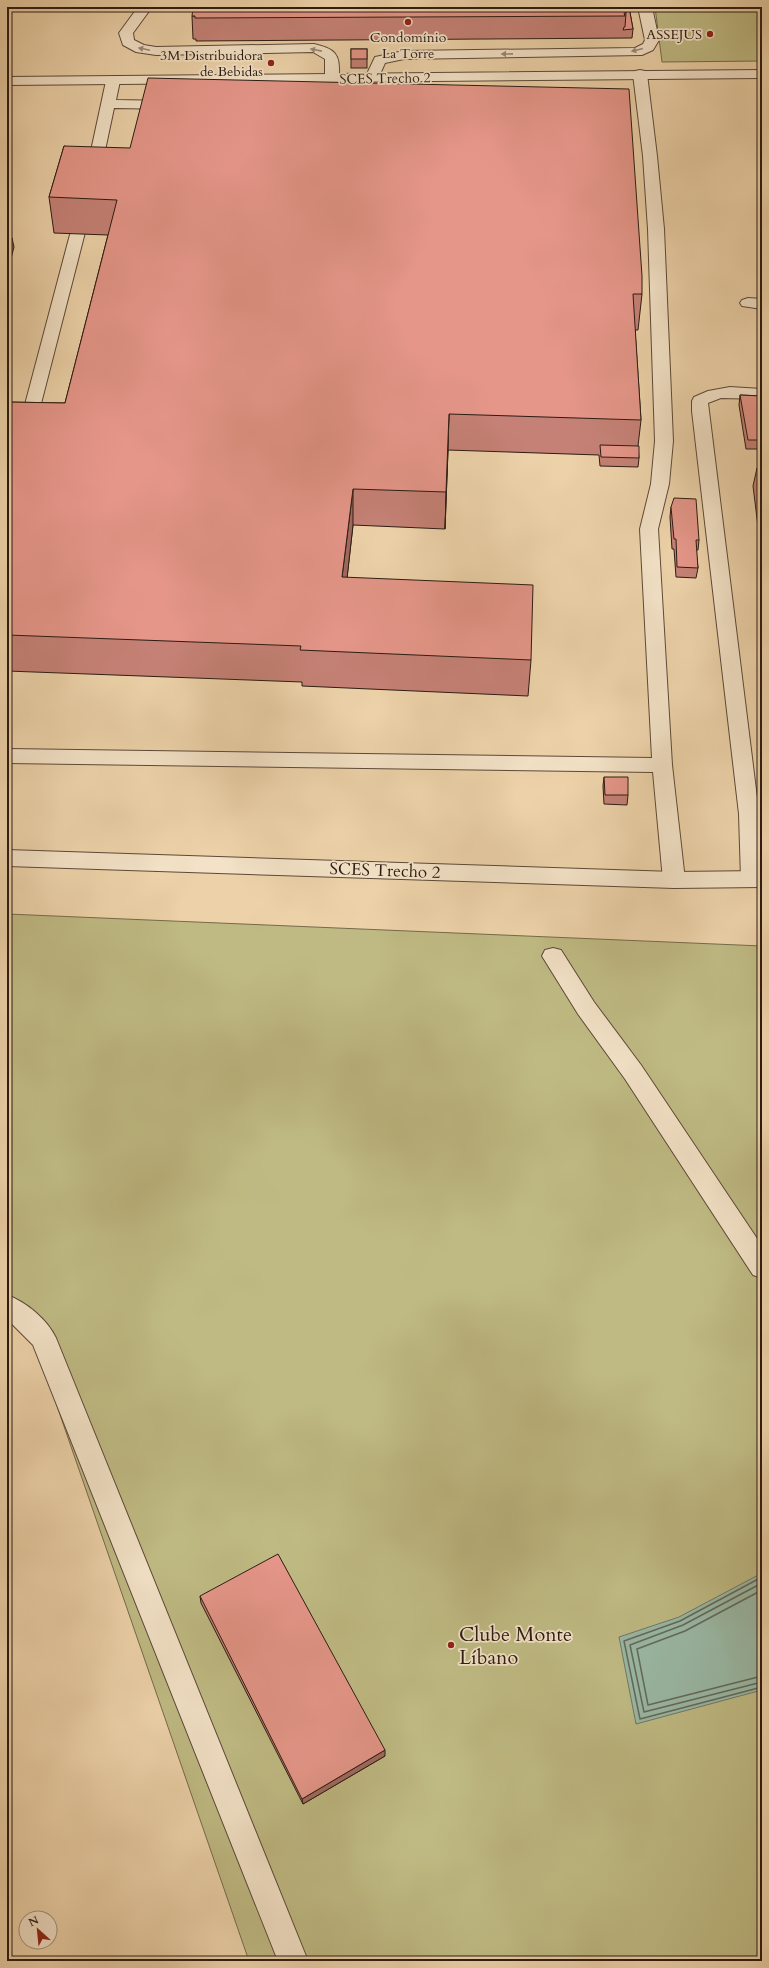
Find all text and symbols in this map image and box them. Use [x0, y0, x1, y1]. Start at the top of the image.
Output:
marker: Condomínio La Torre [403, 17, 413, 27]
place label: ASSEJUS [646, 25, 702, 44]
place label: Condomínio La Torre [370, 28, 447, 63]
marker: ASSEJUS [705, 29, 715, 39]
one-way arrow [138, 45, 151, 51]
place label: 3M Distribuidora de Bebidas [160, 46, 263, 81]
one-way arrow [310, 47, 322, 53]
one-way arrow [631, 48, 643, 54]
one-way arrow [500, 51, 513, 57]
marker: 3M Distribuidora de Bebidas [266, 58, 276, 68]
street label: SCES Trecho 2 [339, 68, 431, 89]
street label: SCES Trecho 2 [329, 857, 441, 884]
place label: Clube Monte Líbano [459, 1621, 572, 1671]
marker: Clube Monte Líbano [446, 1640, 456, 1650]
north arrow [18, 1910, 58, 1950]
text: N [26, 1912, 42, 1930]

